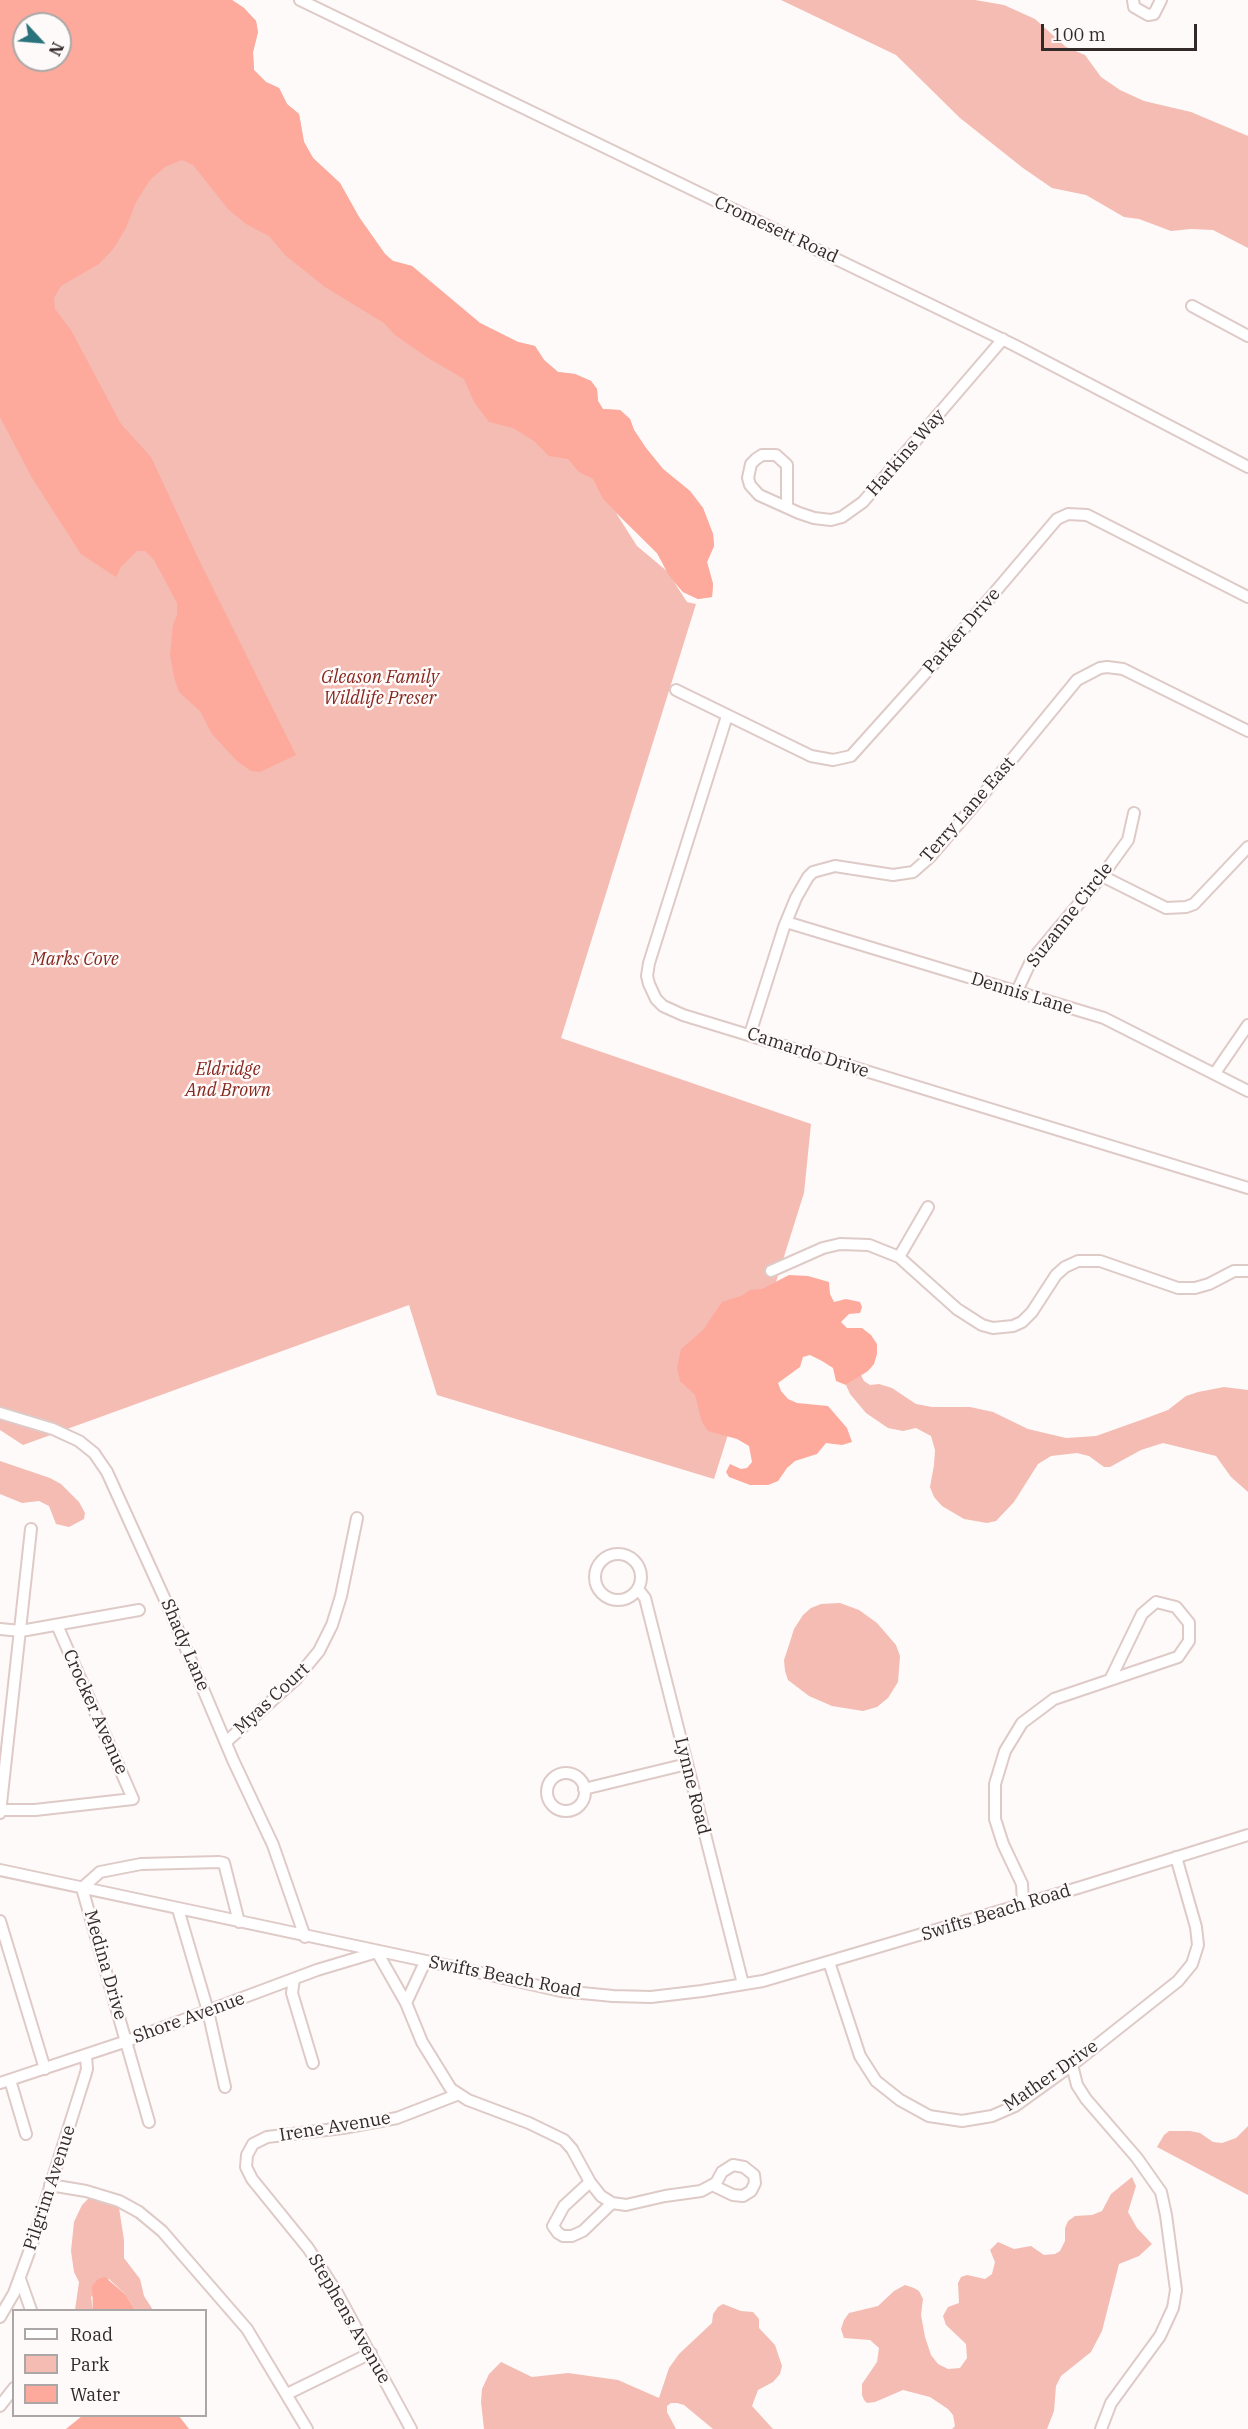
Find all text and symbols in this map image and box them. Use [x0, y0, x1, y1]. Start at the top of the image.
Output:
north arrow [12, 12, 72, 72]
scale bar [1044, 12, 1200, 50]
text: 100 m [1052, 23, 1106, 46]
text: N [45, 39, 68, 59]
street label: Cromesett Road [711, 192, 841, 268]
street label: Harkins Way [862, 405, 950, 501]
street label: Parker Drive [919, 584, 1005, 678]
park label: Gleason Family Wildlife Preser [321, 667, 439, 710]
street label: Terry Lane East [916, 753, 1020, 867]
street label: Suzanne Circle [1022, 858, 1118, 972]
park label: Marks Cove [31, 949, 119, 971]
street label: Dennis Lane [968, 968, 1076, 1020]
street label: Camardo Drive [744, 1023, 872, 1083]
park label: Eldridge And Brown [185, 1059, 271, 1102]
street label: Shady Lane [156, 1596, 214, 1694]
street label: Crocker Avenue [58, 1646, 132, 1778]
street label: Myas Court [230, 1659, 314, 1739]
street label: Lynne Road [669, 1735, 715, 1837]
street label: Swifts Beach Road [919, 1880, 1073, 1946]
street label: Medina Drive [79, 1908, 131, 2022]
street label: Swifts Beach Road [427, 1952, 583, 2002]
street label: Shore Avenue [130, 1988, 248, 2048]
street label: Mather Drive [1000, 2036, 1102, 2116]
street label: Irene Avenue [278, 2108, 392, 2146]
street label: Pilgrim Avenue [20, 2123, 80, 2253]
street label: Stephens Avenue [303, 2250, 395, 2388]
legend [12, 2309, 207, 2417]
text: Road [70, 2323, 113, 2346]
text: Park [70, 2353, 109, 2376]
text: Water [70, 2383, 120, 2406]

